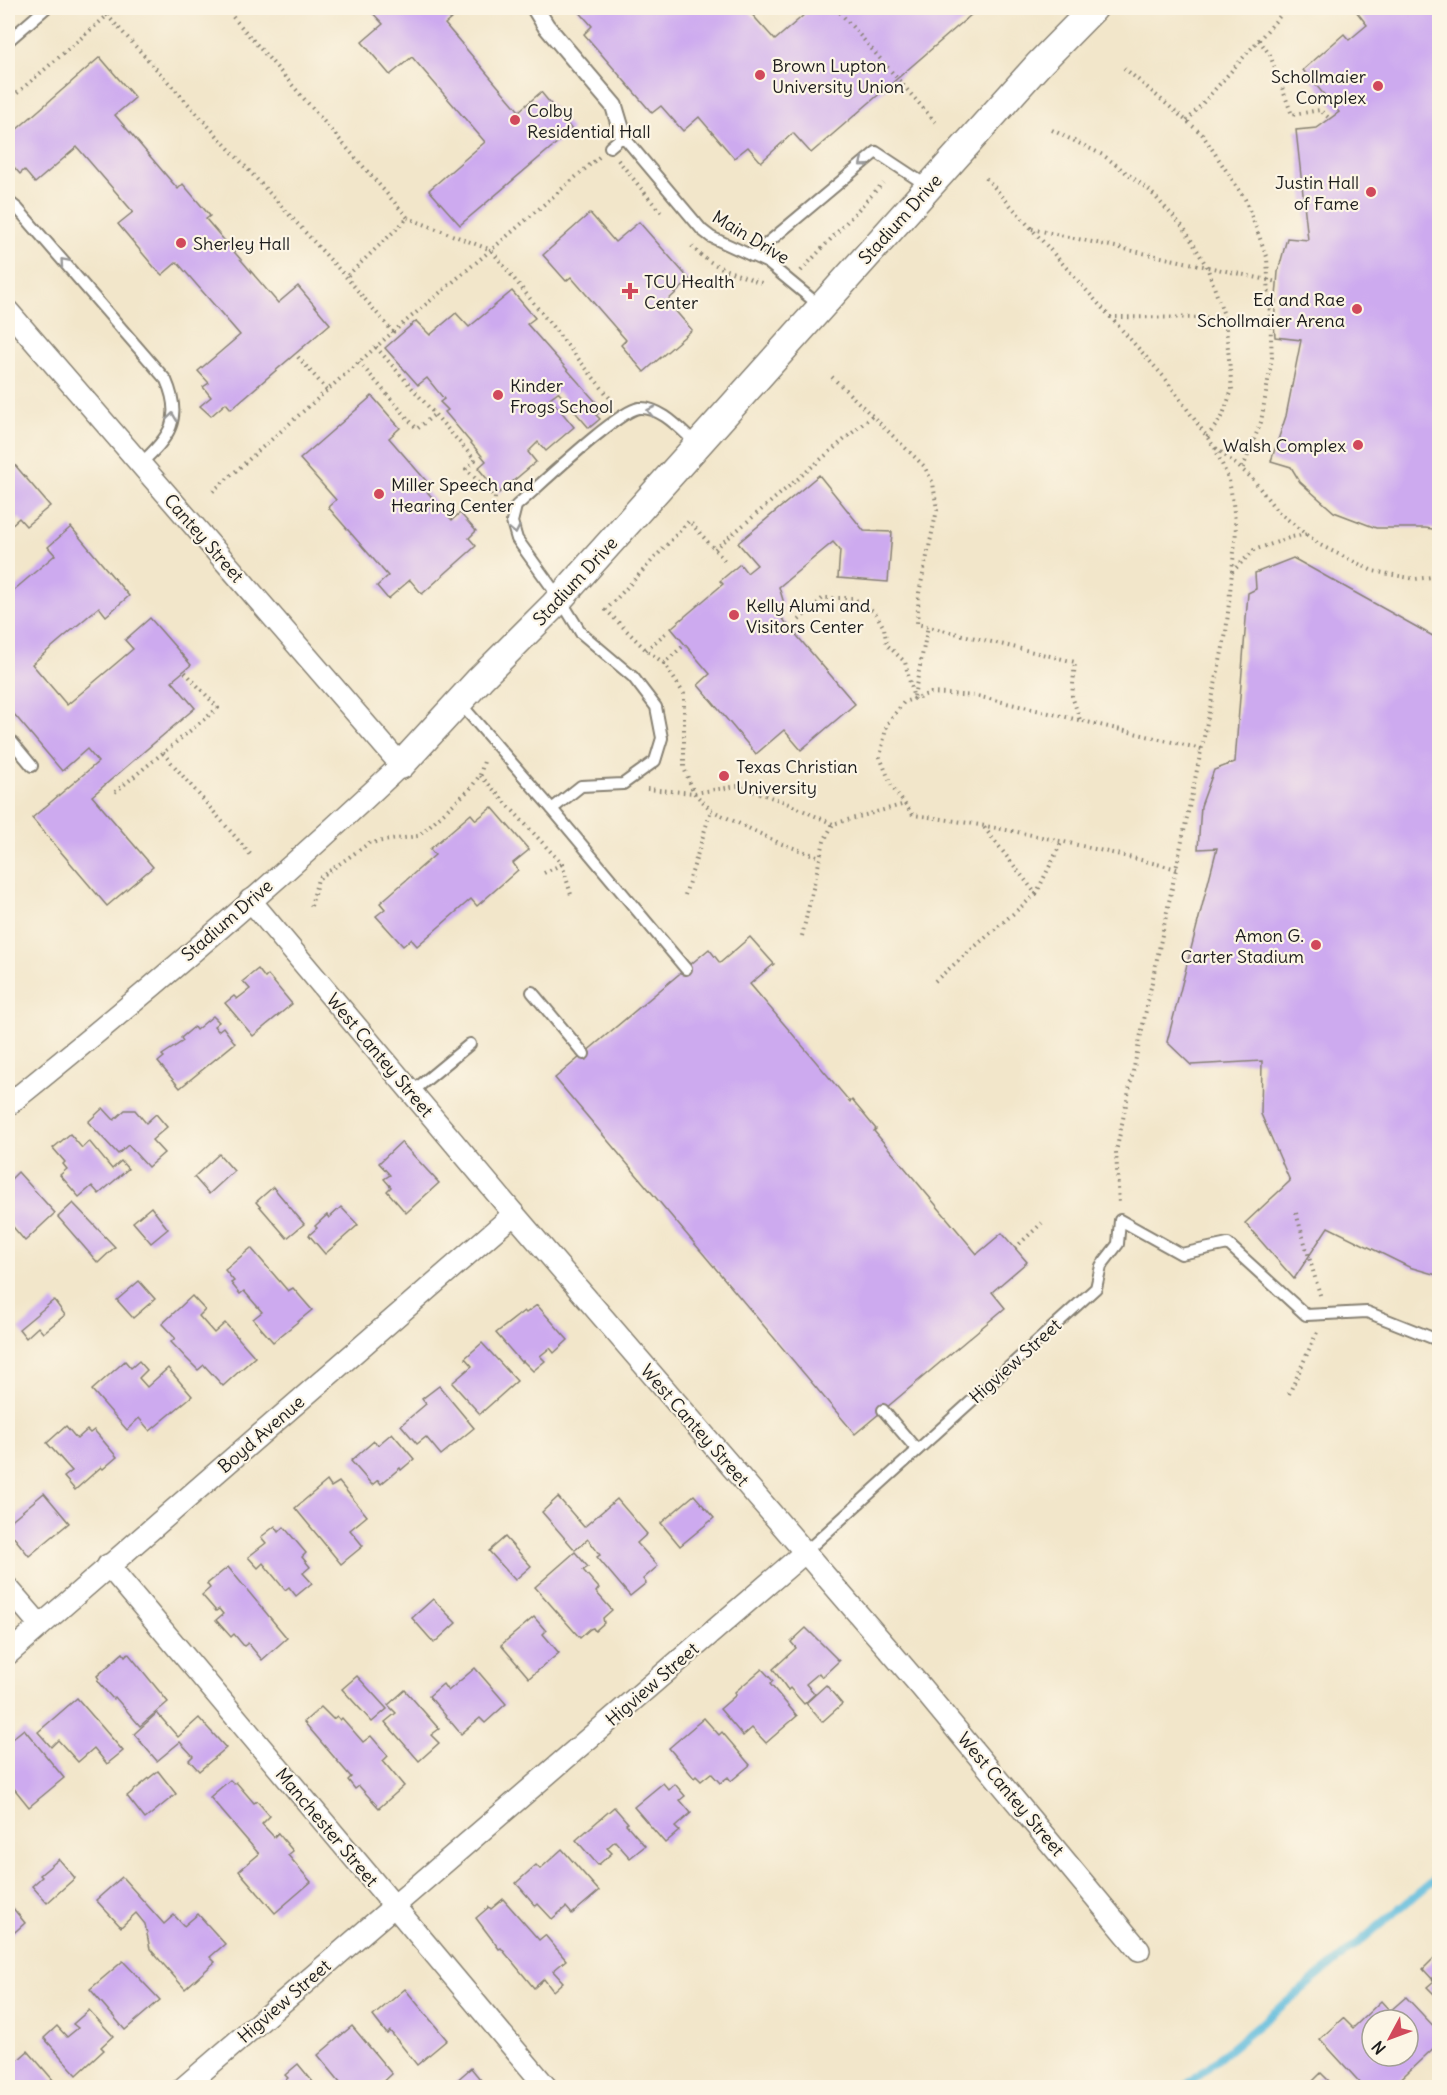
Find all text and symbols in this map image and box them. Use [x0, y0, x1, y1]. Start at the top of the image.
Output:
place label: Brown Lupton University Union [772, 54, 904, 98]
place label: Schollmaier Complex [1271, 65, 1367, 109]
marker: Brown Lupton University Union [753, 68, 767, 82]
marker: Schollmaier Complex [1371, 79, 1385, 93]
place label: Colby Residential Hall [527, 99, 650, 143]
marker: Colby Residential Hall [508, 113, 522, 127]
one-way arrow [859, 156, 870, 167]
street label: Stadium Drive [853, 169, 947, 269]
place label: Justin Hall of Fame [1275, 171, 1359, 215]
marker: Justin Hall of Fame [1364, 185, 1378, 199]
street label: Main Drive [708, 205, 794, 269]
place label: Sherley Hall [193, 232, 290, 255]
marker: Sherley Hall [174, 236, 188, 250]
one-way arrow [60, 258, 71, 269]
place label: TCU Health Center [644, 270, 735, 314]
marker: TCU Health Center [621, 282, 639, 300]
place label: Ed and Rae Schollmaier Arena [1197, 288, 1345, 332]
marker: Ed and Rae Schollmaier Arena [1350, 302, 1364, 316]
place label: Kinder Frogs School [510, 374, 613, 418]
marker: Kinder Frogs School [491, 388, 505, 402]
one-way arrow [646, 405, 656, 418]
one-way arrow [165, 413, 178, 422]
place label: Walsh Complex [1223, 434, 1346, 457]
marker: Walsh Complex [1351, 438, 1365, 452]
place label: Miller Speech and Hearing Center [391, 473, 534, 517]
marker: Miller Speech and Hearing Center [372, 487, 386, 501]
street label: Cantey Street [159, 489, 249, 587]
one-way arrow [507, 525, 520, 535]
street label: Stadium Drive [528, 532, 622, 630]
place label: Kelly Alumi and Visitors Center [746, 594, 871, 638]
marker: Kelly Alumi and Visitors Center [727, 608, 741, 622]
place label: Texas Christian University [736, 755, 858, 799]
marker: Texas Christian University [717, 769, 731, 783]
street label: Stadium Drive [177, 874, 277, 966]
place label: Amon G. Carter Stadium [1181, 924, 1304, 968]
marker: Amon G. Carter Stadium [1309, 938, 1323, 952]
street label: West Cantey Street [322, 989, 438, 1121]
street label: Higview Street [964, 1314, 1066, 1408]
street label: West Cantey Street [636, 1359, 754, 1491]
street label: Boyd Avenue [213, 1390, 309, 1478]
street label: Higview Street [601, 1637, 703, 1731]
street label: West Cantey Street [953, 1728, 1069, 1860]
street label: Manchester Street [271, 1763, 383, 1891]
street label: Higview Street [233, 1954, 335, 2048]
north arrow [1360, 2008, 1420, 2068]
text: N [1368, 2037, 1390, 2059]

